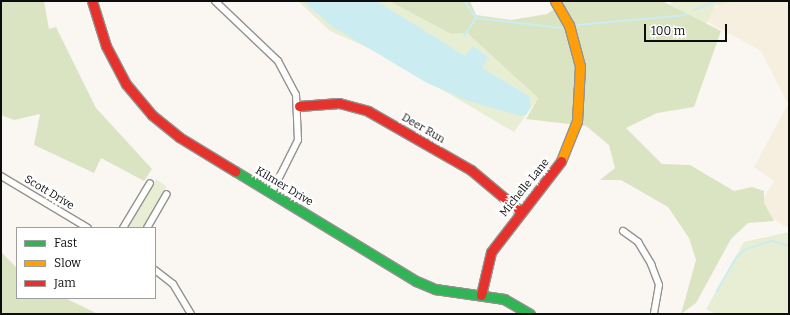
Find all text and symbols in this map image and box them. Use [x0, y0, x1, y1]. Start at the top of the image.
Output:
scale bar [646, 16, 729, 42]
text: 100 m [651, 24, 685, 38]
street label: Deer Run [399, 111, 447, 147]
street label: Michelle Lane [498, 156, 552, 220]
street label: Kilmer Drive [253, 165, 315, 209]
street label: Scott Drive [22, 173, 76, 213]
legend [16, 227, 156, 299]
text: Fast [54, 236, 77, 250]
text: Slow [54, 256, 81, 270]
text: Jam [54, 276, 76, 290]

